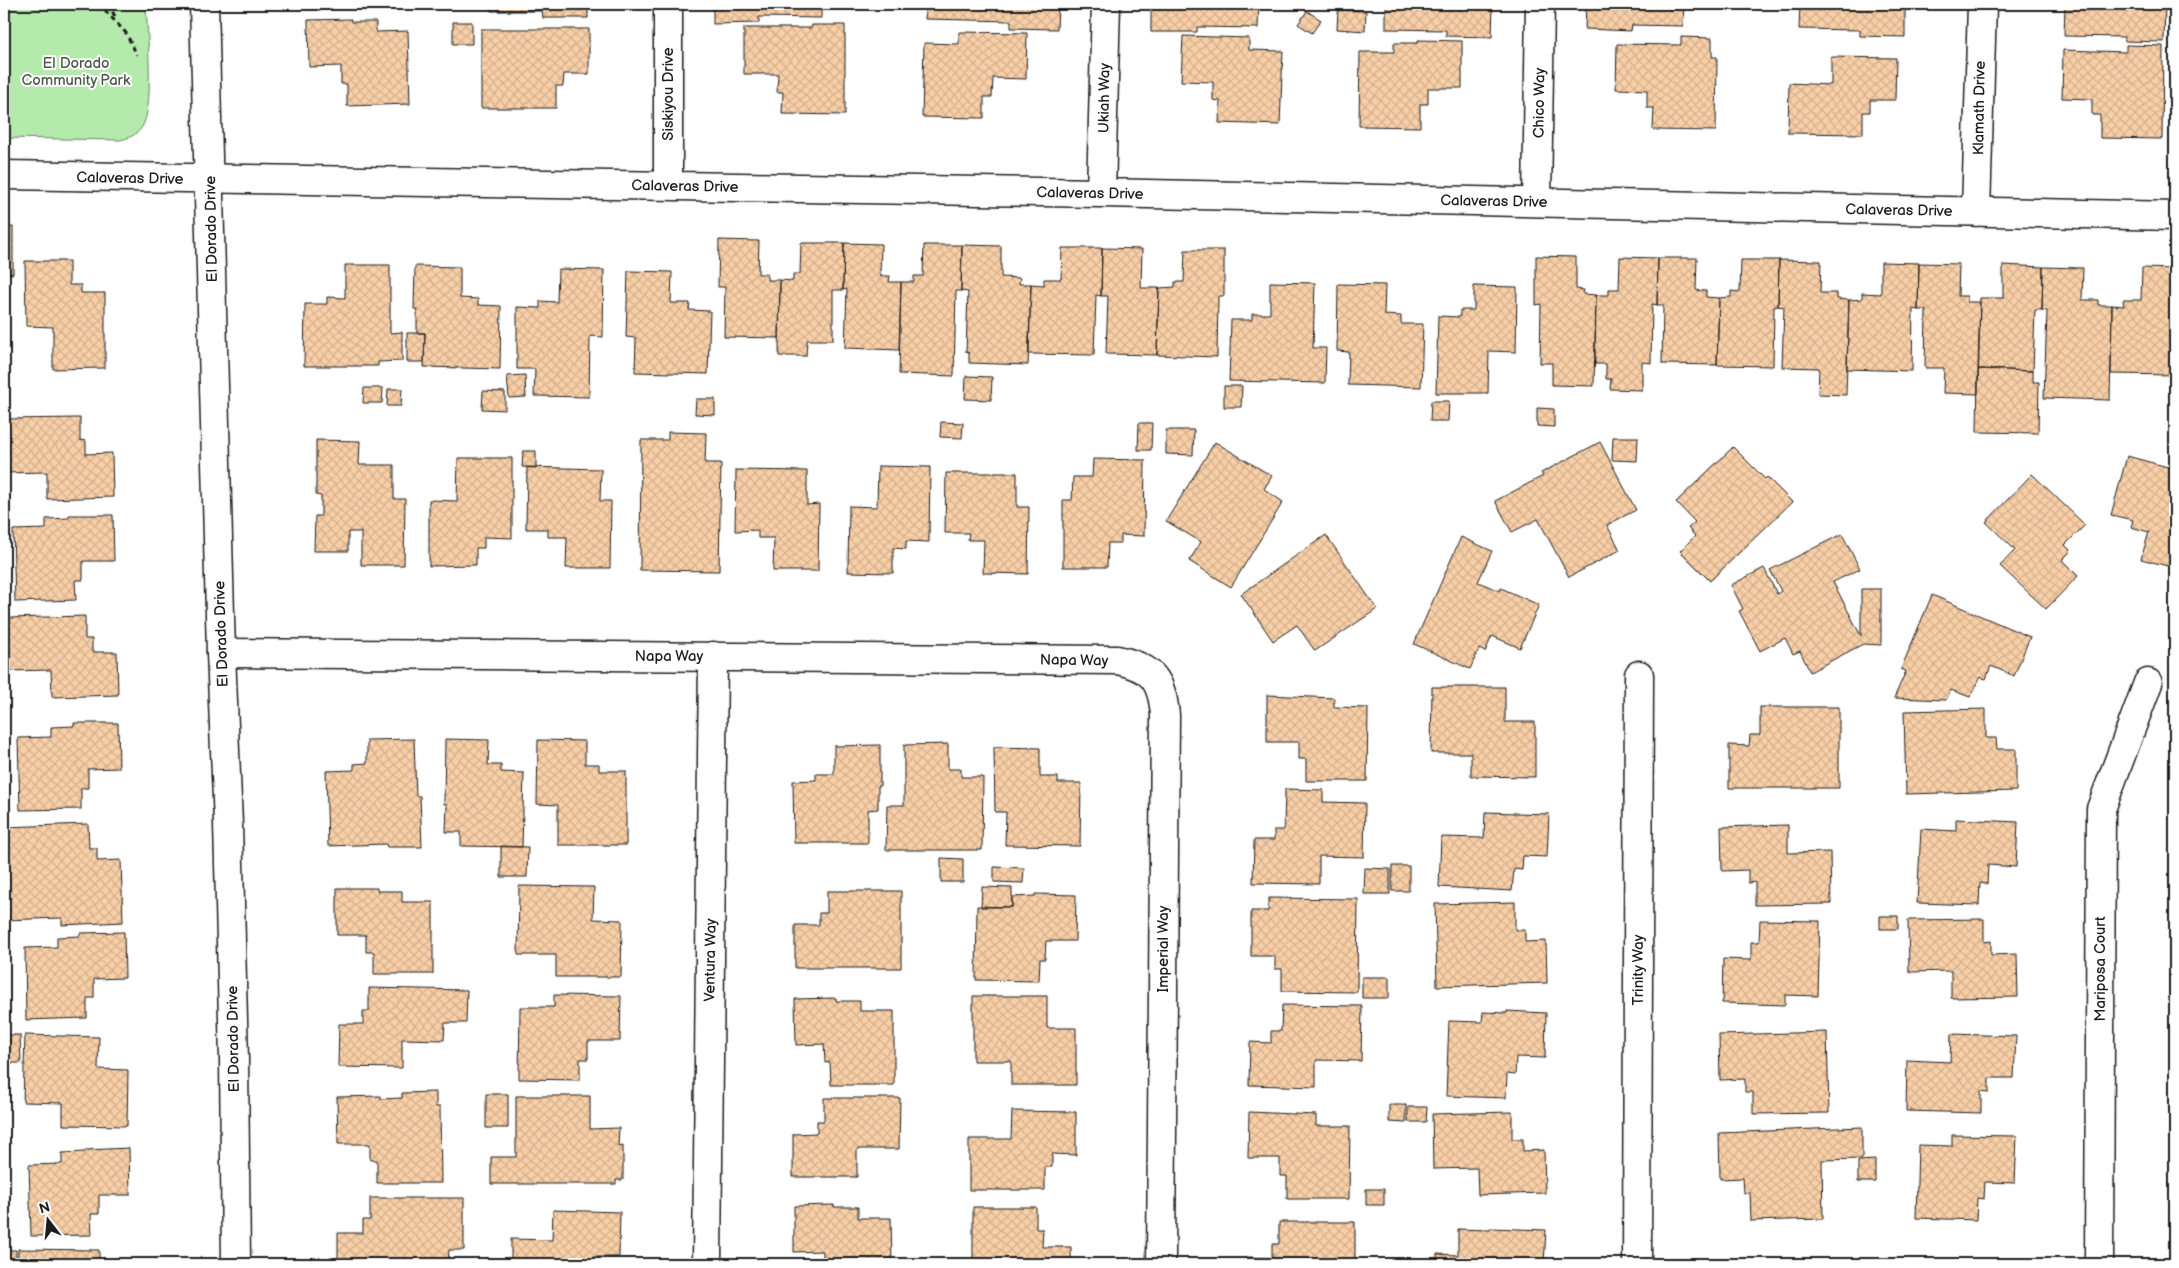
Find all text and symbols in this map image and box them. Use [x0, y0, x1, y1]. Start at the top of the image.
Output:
street label: Siskiyou Drive [659, 47, 678, 141]
park label: El Dorado Community Park [22, 54, 131, 90]
street label: Klamath Drive [1969, 60, 1990, 155]
street label: Ukiah Way [1094, 63, 1115, 133]
street label: Chico Way [1529, 67, 1550, 138]
street label: Calaveras Drive [76, 168, 184, 189]
street label: El Dorado Drive [201, 175, 222, 282]
street label: Calaveras Drive [631, 176, 739, 197]
street label: Calaveras Drive [1036, 183, 1144, 204]
street label: Calaveras Drive [1440, 191, 1548, 212]
street label: Calaveras Drive [1845, 200, 1953, 221]
street label: El Dorado Drive [210, 580, 233, 688]
street label: Napa Way [635, 647, 703, 666]
street label: Napa Way [1040, 650, 1109, 671]
street label: Imperial Way [1154, 905, 1173, 992]
street label: Mariposa Court [2091, 916, 2110, 1022]
street label: Ventura Way [700, 918, 721, 1002]
street label: Trinity Way [1629, 934, 1648, 1006]
street label: El Dorado Drive [223, 985, 244, 1092]
north arrow [22, 1196, 72, 1246]
text: N [37, 1198, 52, 1218]

